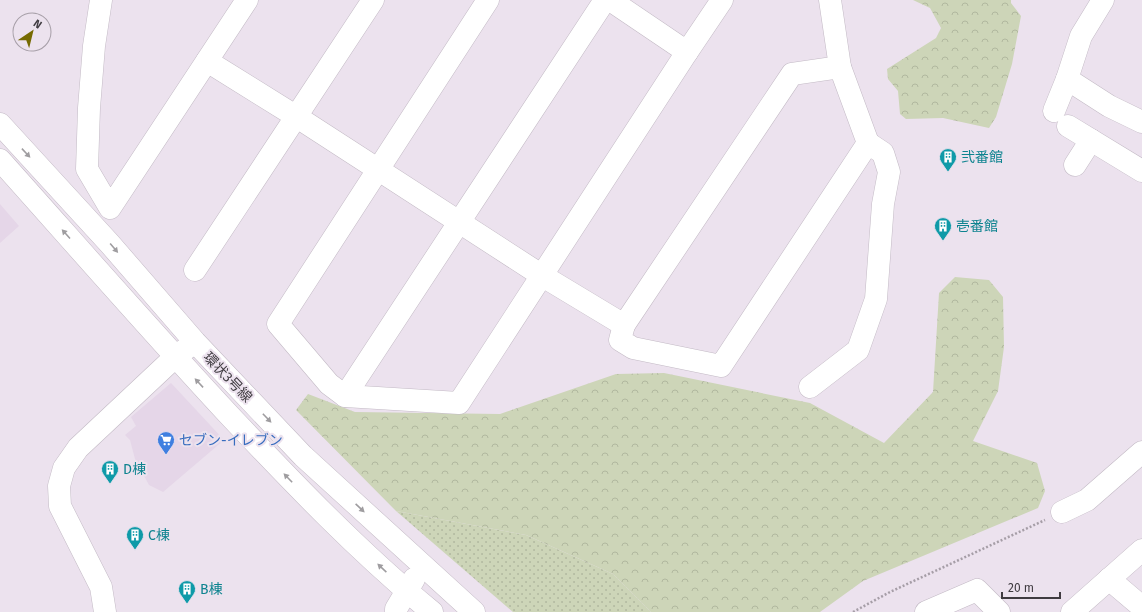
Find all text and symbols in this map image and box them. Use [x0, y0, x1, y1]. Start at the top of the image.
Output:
north arrow [12, 12, 52, 52]
text: N [31, 17, 44, 32]
building icon: 弐番館 [938, 147, 958, 172]
one-way arrow [21, 148, 30, 157]
place label: 弐番館 [961, 149, 1003, 166]
building icon: 壱番館 [933, 216, 953, 241]
place label: 壱番館 [956, 218, 998, 235]
one-way arrow [61, 229, 70, 239]
one-way arrow [109, 244, 118, 253]
street label: 環状3号線 [200, 349, 256, 406]
one-way arrow [194, 378, 204, 388]
one-way arrow [262, 413, 271, 423]
supermarket icon: セブン-イレブン [156, 430, 176, 455]
place label: セブン-イレブン [179, 432, 283, 449]
building icon: D棟 [100, 459, 120, 484]
place label: D棟 [123, 461, 146, 478]
one-way arrow [283, 473, 293, 483]
one-way arrow [355, 504, 365, 513]
building icon: C棟 [125, 525, 145, 550]
place label: C棟 [148, 527, 170, 544]
one-way arrow [377, 564, 386, 573]
scale bar [1002, 574, 1060, 600]
building icon: B棟 [177, 579, 197, 604]
place label: B棟 [200, 581, 223, 598]
text: 20 m [1008, 581, 1034, 595]

